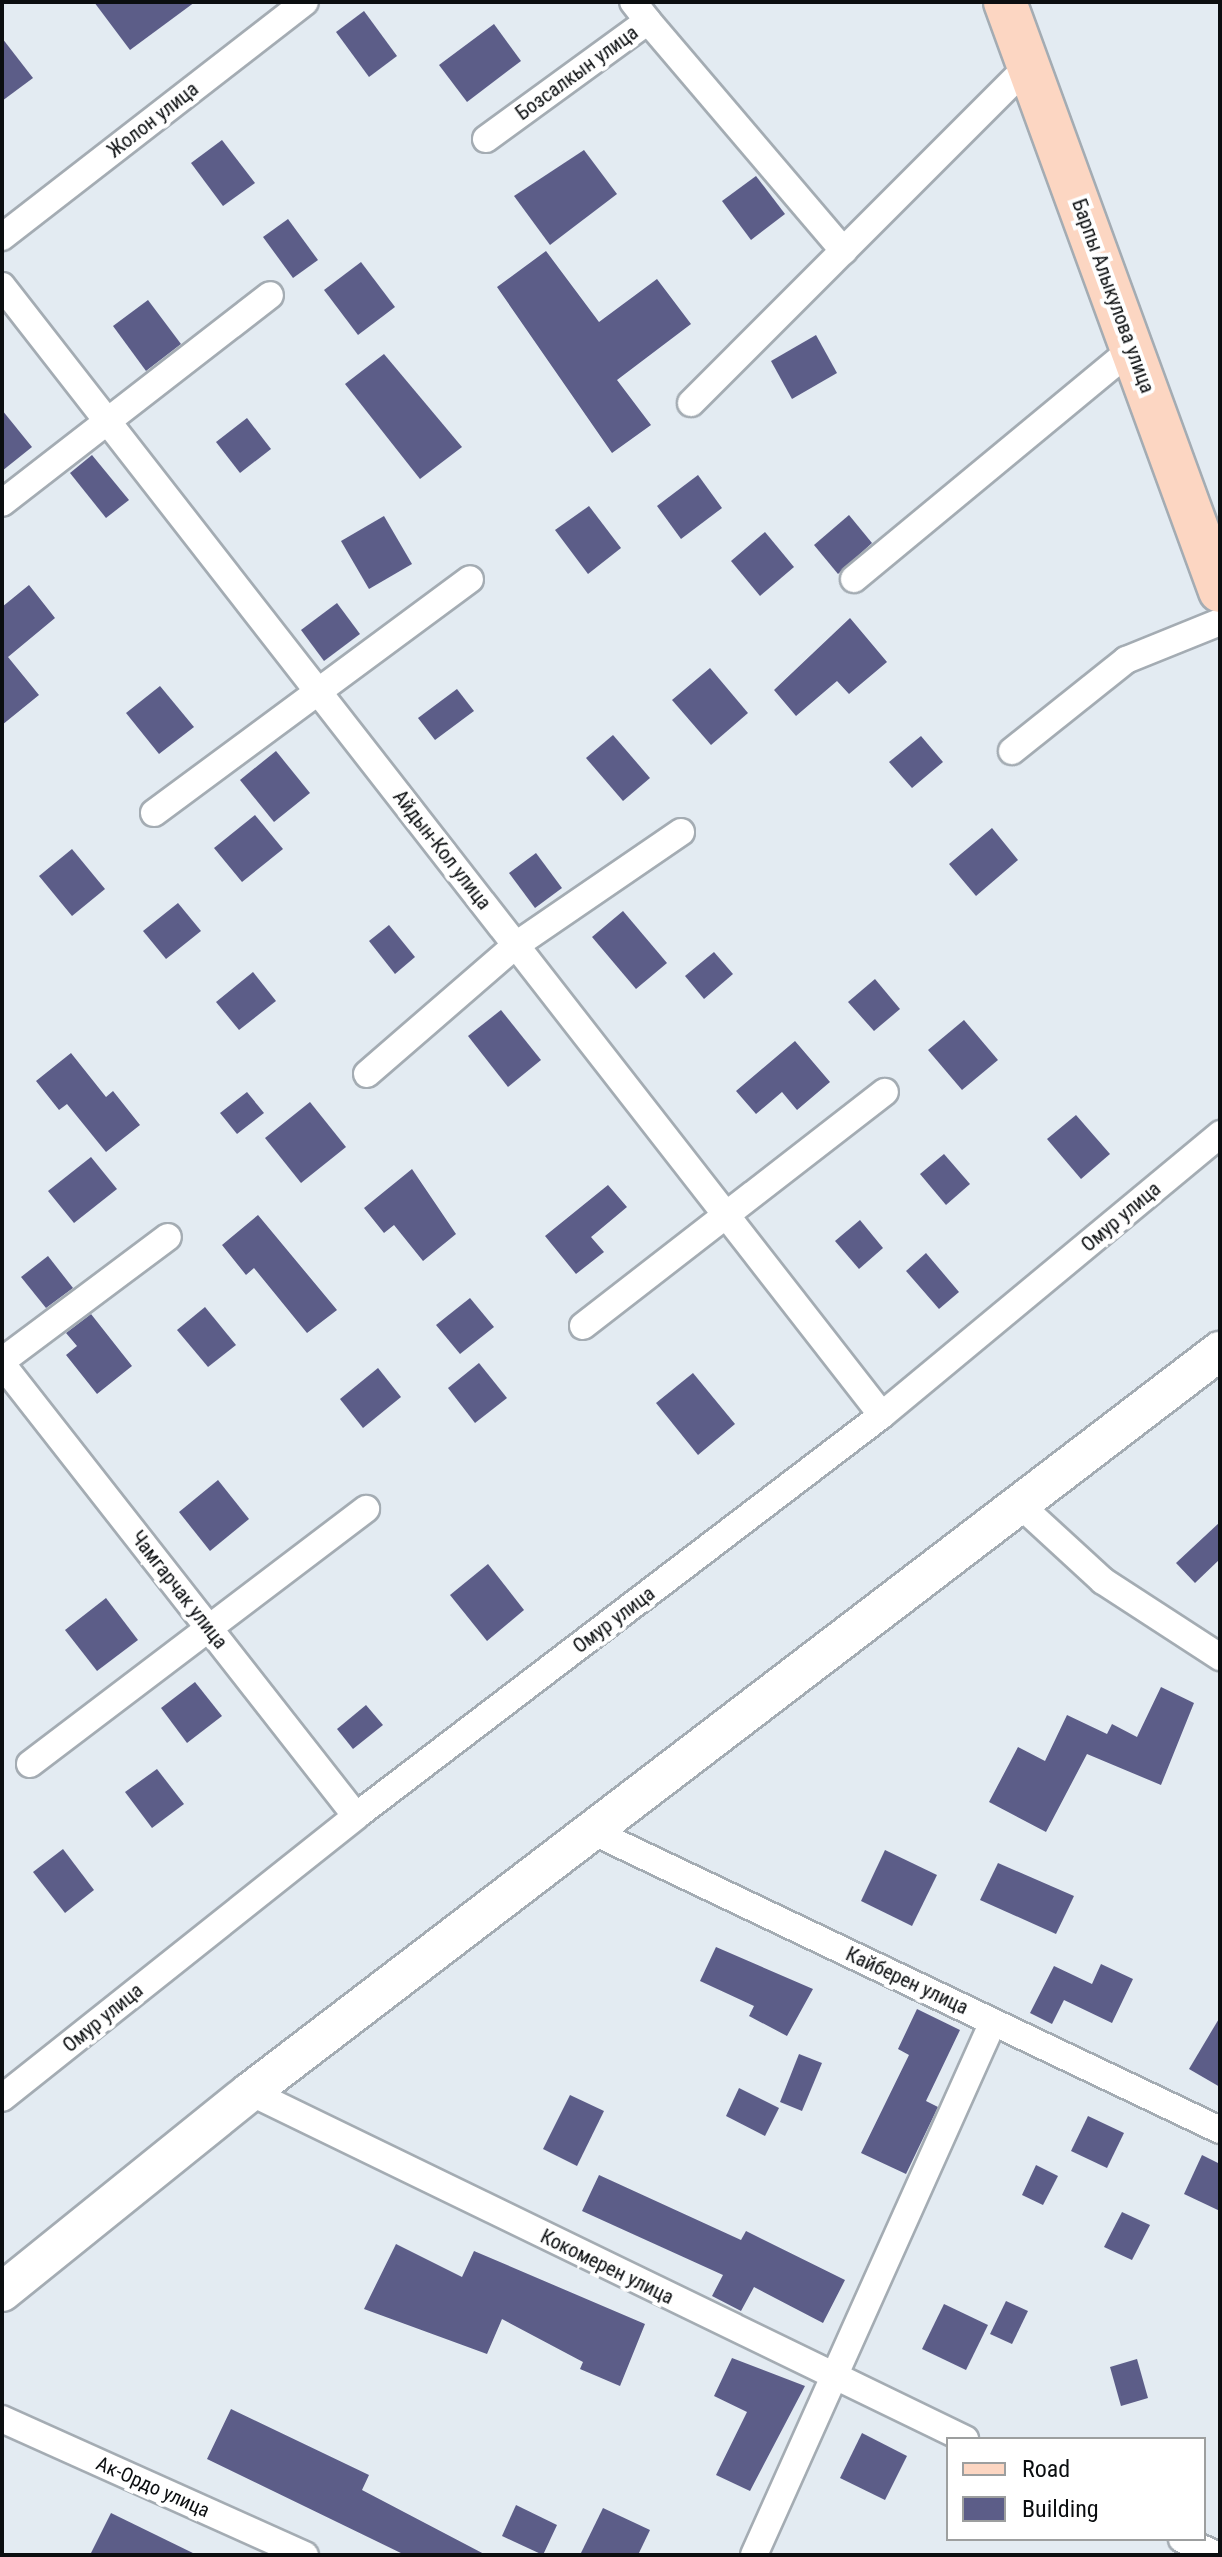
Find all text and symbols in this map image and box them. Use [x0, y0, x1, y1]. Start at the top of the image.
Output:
street label: Бозсалкын улица [511, 21, 643, 125]
street label: Жолон улица [103, 77, 203, 163]
street label: Барпы Алыкулова улица [1067, 196, 1159, 396]
street label: Айдын-Кол улица [388, 785, 496, 915]
street label: Омур улица [1076, 1177, 1166, 1257]
street label: Чамгарчак улица [125, 1526, 233, 1654]
street label: Омур улица [568, 1581, 660, 1659]
street label: Кайберен улица [842, 1942, 972, 2020]
street label: Омур улица [58, 1978, 148, 2058]
street label: Кокомерен улица [537, 2224, 677, 2310]
legend [946, 2437, 1206, 2541]
street label: Ак-Ордо улица [93, 2451, 213, 2523]
text: Road [1022, 2455, 1070, 2483]
text: Building [1022, 2495, 1099, 2523]

